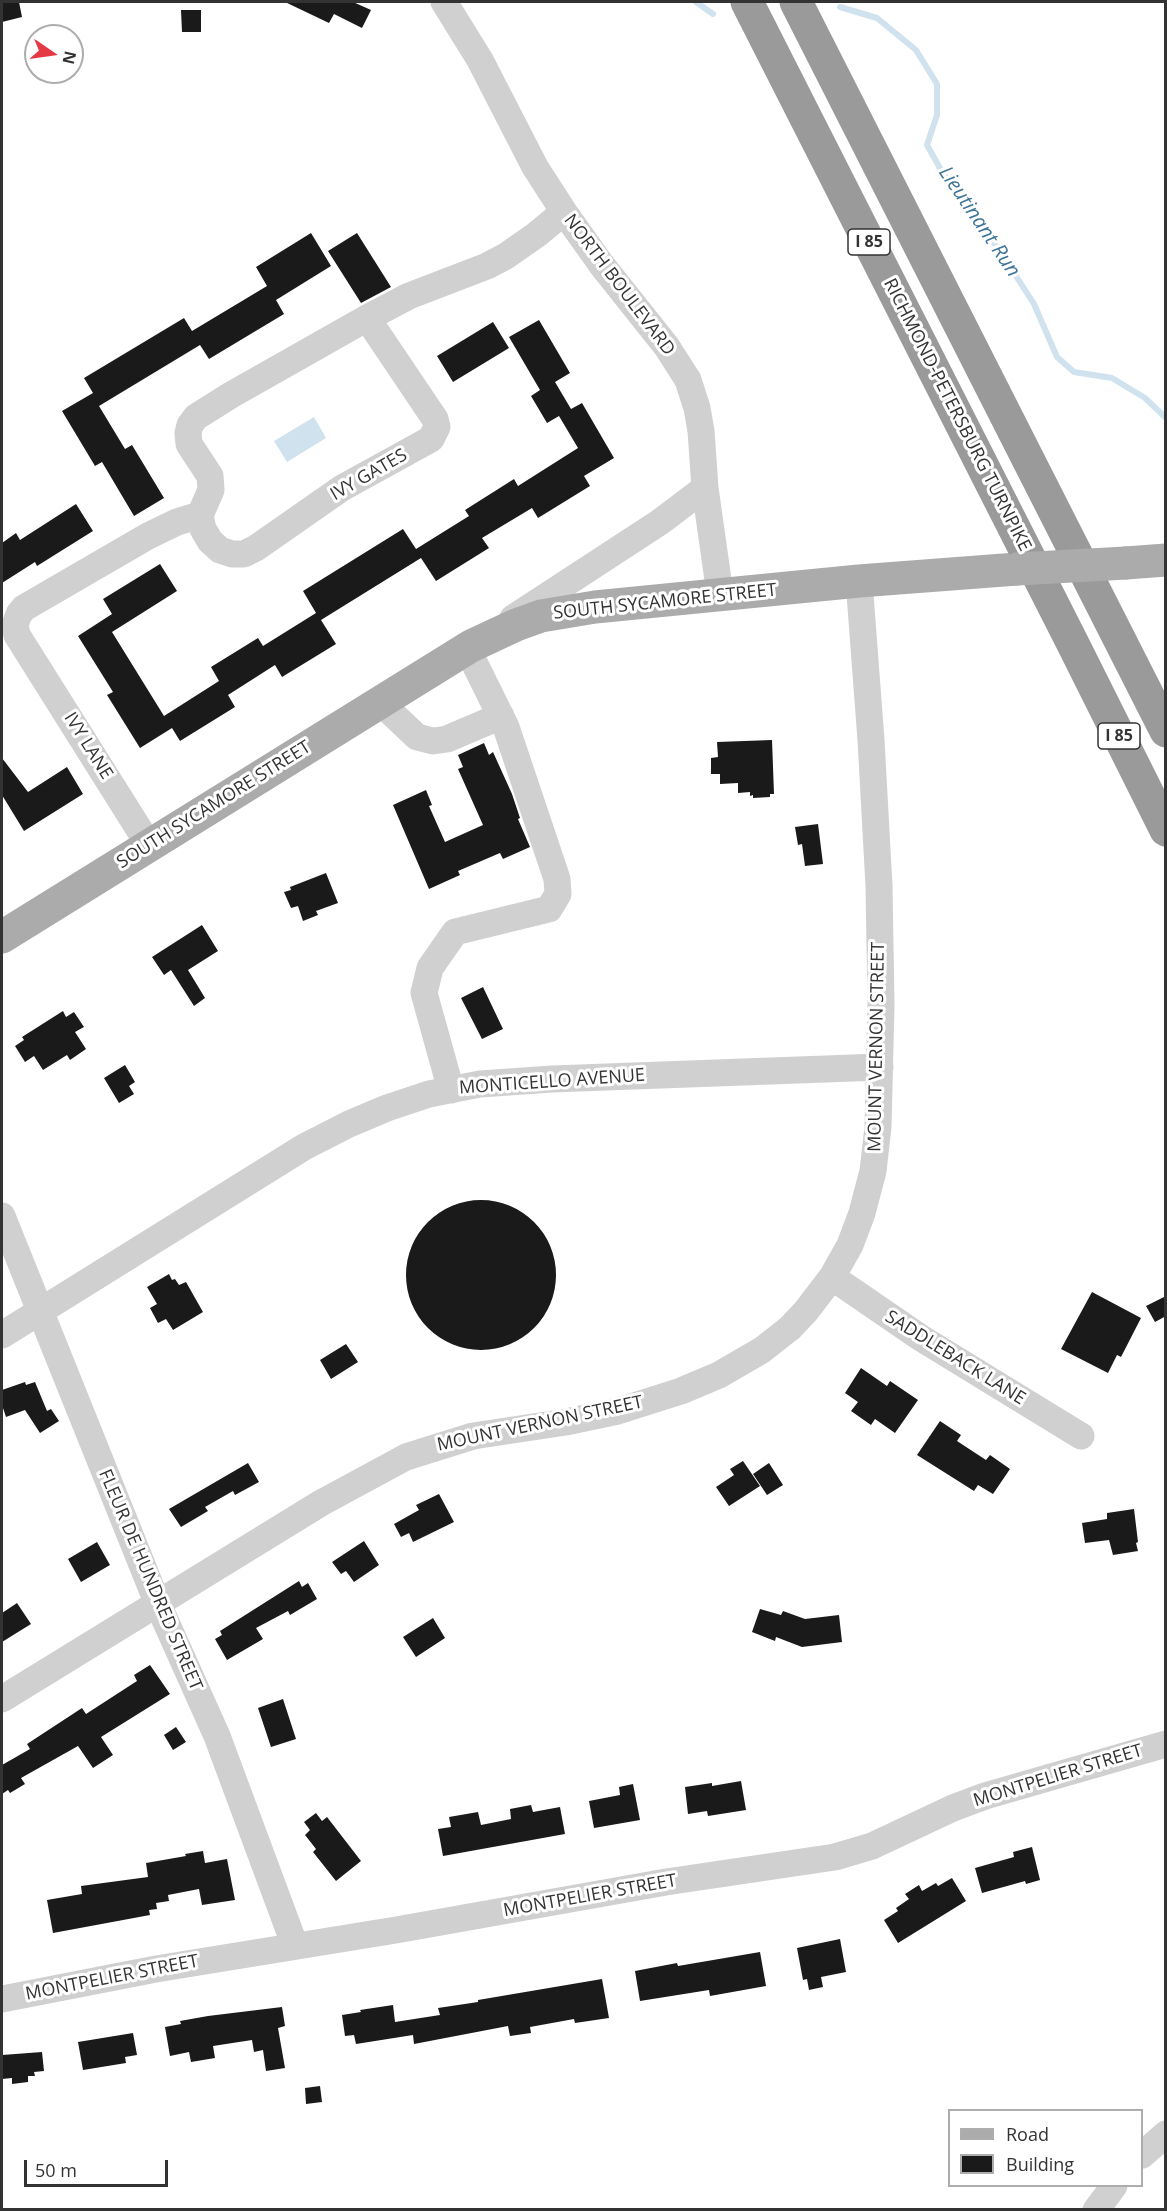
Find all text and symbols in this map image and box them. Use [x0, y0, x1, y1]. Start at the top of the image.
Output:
north arrow [24, 24, 84, 84]
text: N [57, 49, 82, 66]
water label: Lieutinant Run [933, 162, 1025, 282]
street label: NORTH BOULEVARD [559, 210, 679, 360]
road number: I 85 [848, 229, 890, 255]
street label: RICHMOND-PETERSBURG TURNPIKE [879, 275, 1035, 555]
street label: IVY GATES [327, 444, 411, 506]
street label: SOUTH SYCAMORE STREET [552, 580, 778, 624]
street label: IVY LANE [59, 709, 117, 783]
road number: I 85 [1098, 723, 1140, 749]
street label: SOUTH SYCAMORE STREET [113, 736, 315, 874]
street label: MOUNT VERNON STREET [864, 942, 890, 1152]
street label: MONTICELLO AVENUE [458, 1065, 646, 1099]
street label: SADDLEBACK LANE [881, 1306, 1029, 1410]
street label: MOUNT VERNON STREET [435, 1392, 645, 1456]
street label: FLEUR DE HUNDRED STREET [94, 1466, 206, 1694]
street label: MONTPELIER STREET [971, 1740, 1145, 1812]
street label: MONTPELIER STREET [502, 1870, 678, 1922]
street label: MONTPELIER STREET [24, 1951, 200, 2005]
legend [948, 2109, 1143, 2187]
text: Road [1006, 2122, 1049, 2146]
scale bar [27, 2148, 171, 2186]
text: Building [1006, 2152, 1074, 2176]
text: 50 m [35, 2158, 77, 2182]

